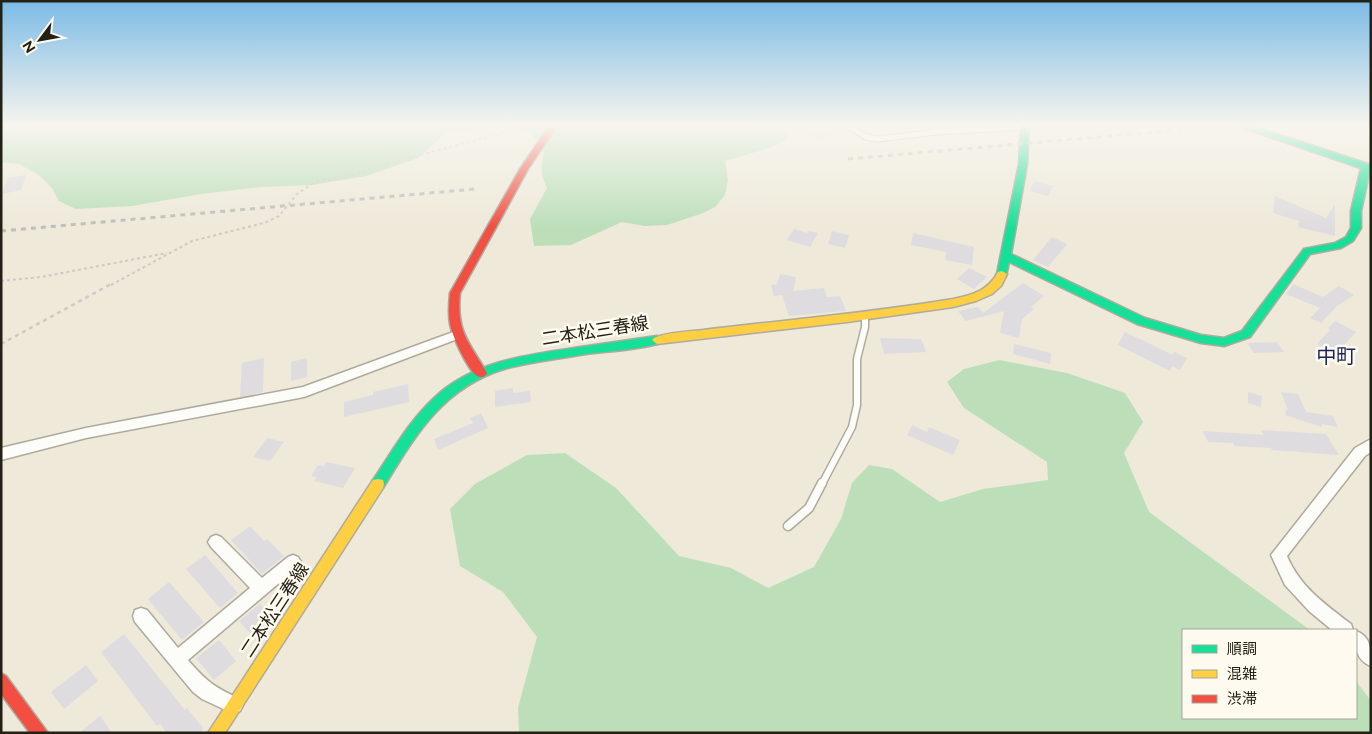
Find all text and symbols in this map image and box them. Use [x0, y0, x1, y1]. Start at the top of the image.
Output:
north arrow [15, 15, 65, 65]
text: N [19, 38, 39, 56]
street label: 二本松三春線 [540, 312, 650, 349]
district label: 中町 [1316, 344, 1356, 368]
street label: 二本松三春線 [236, 559, 313, 661]
legend [1182, 629, 1357, 719]
text: 順調 [1227, 640, 1257, 658]
text: 混雑 [1227, 665, 1257, 683]
text: 渋滞 [1227, 690, 1257, 708]

